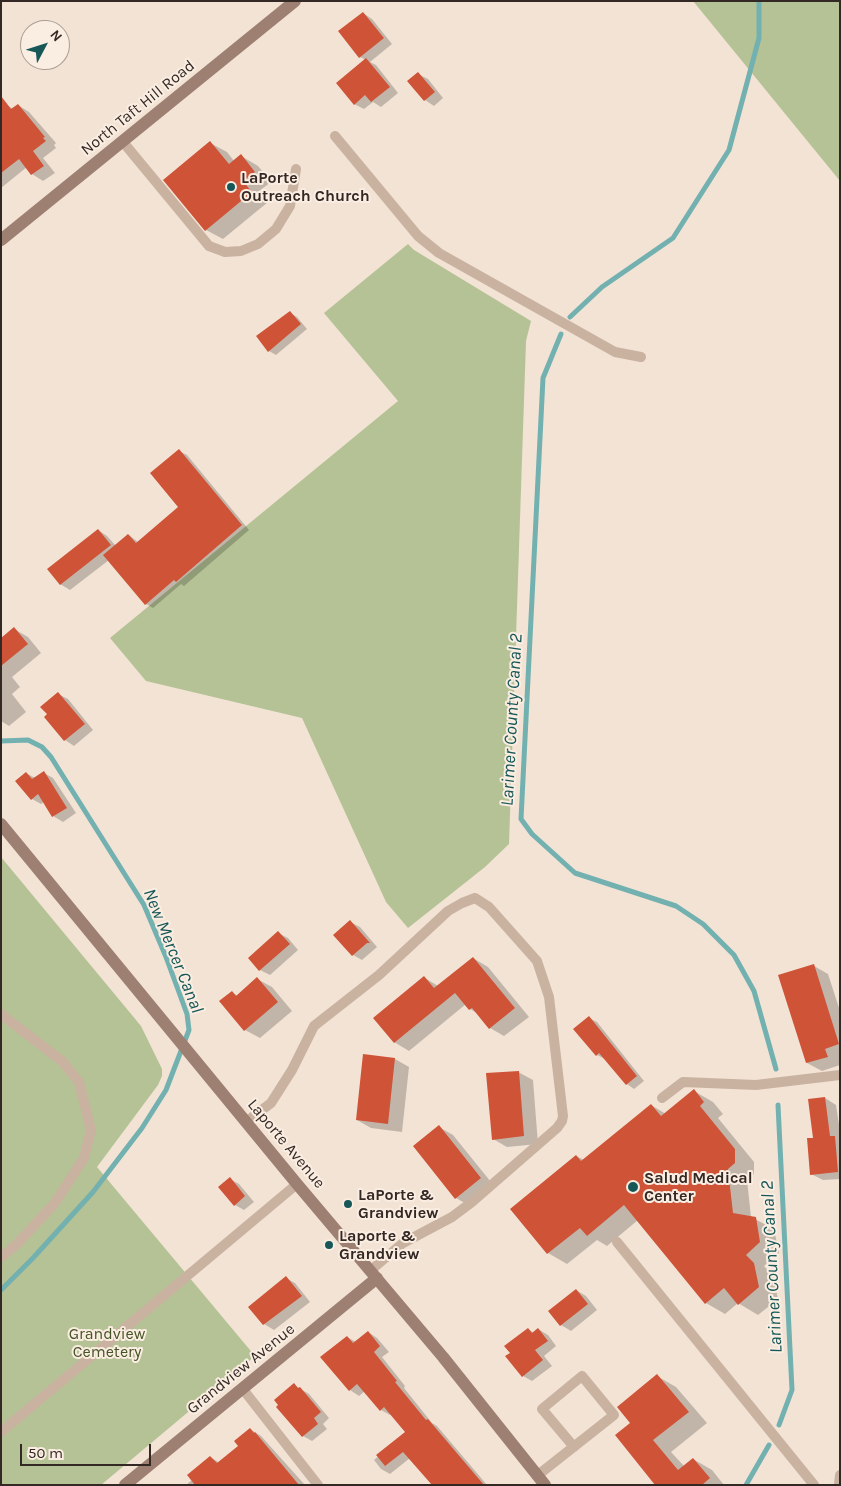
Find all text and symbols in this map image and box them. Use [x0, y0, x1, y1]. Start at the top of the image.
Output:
north arrow [20, 20, 70, 70]
text: N [46, 26, 66, 45]
street label: North Taft Hill Road [77, 56, 199, 160]
place label: LaPorte Outreach Church [241, 168, 370, 206]
marker: LaPorte Outreach Church [225, 181, 237, 193]
water label: Larimer County Canal 2 [497, 633, 527, 807]
water label: New Mercer Canal [138, 886, 208, 1016]
street label: Laporte Avenue [243, 1095, 329, 1193]
place label: Salud Medical Center [644, 1168, 753, 1206]
marker: Salud Medical Center [626, 1180, 640, 1194]
water label: Larimer County Canal 2 [757, 1180, 787, 1354]
place label: LaPorte & Grandview [358, 1185, 438, 1223]
marker: LaPorte & Grandview [342, 1198, 354, 1210]
place label: Laporte & Grandview [339, 1226, 419, 1264]
marker: Laporte & Grandview [323, 1239, 335, 1251]
street label: Grandview Avenue [183, 1320, 299, 1418]
park label: Grandview Cemetery [69, 1324, 145, 1362]
scale bar [22, 1434, 154, 1466]
text: 50 m [28, 1444, 63, 1462]

